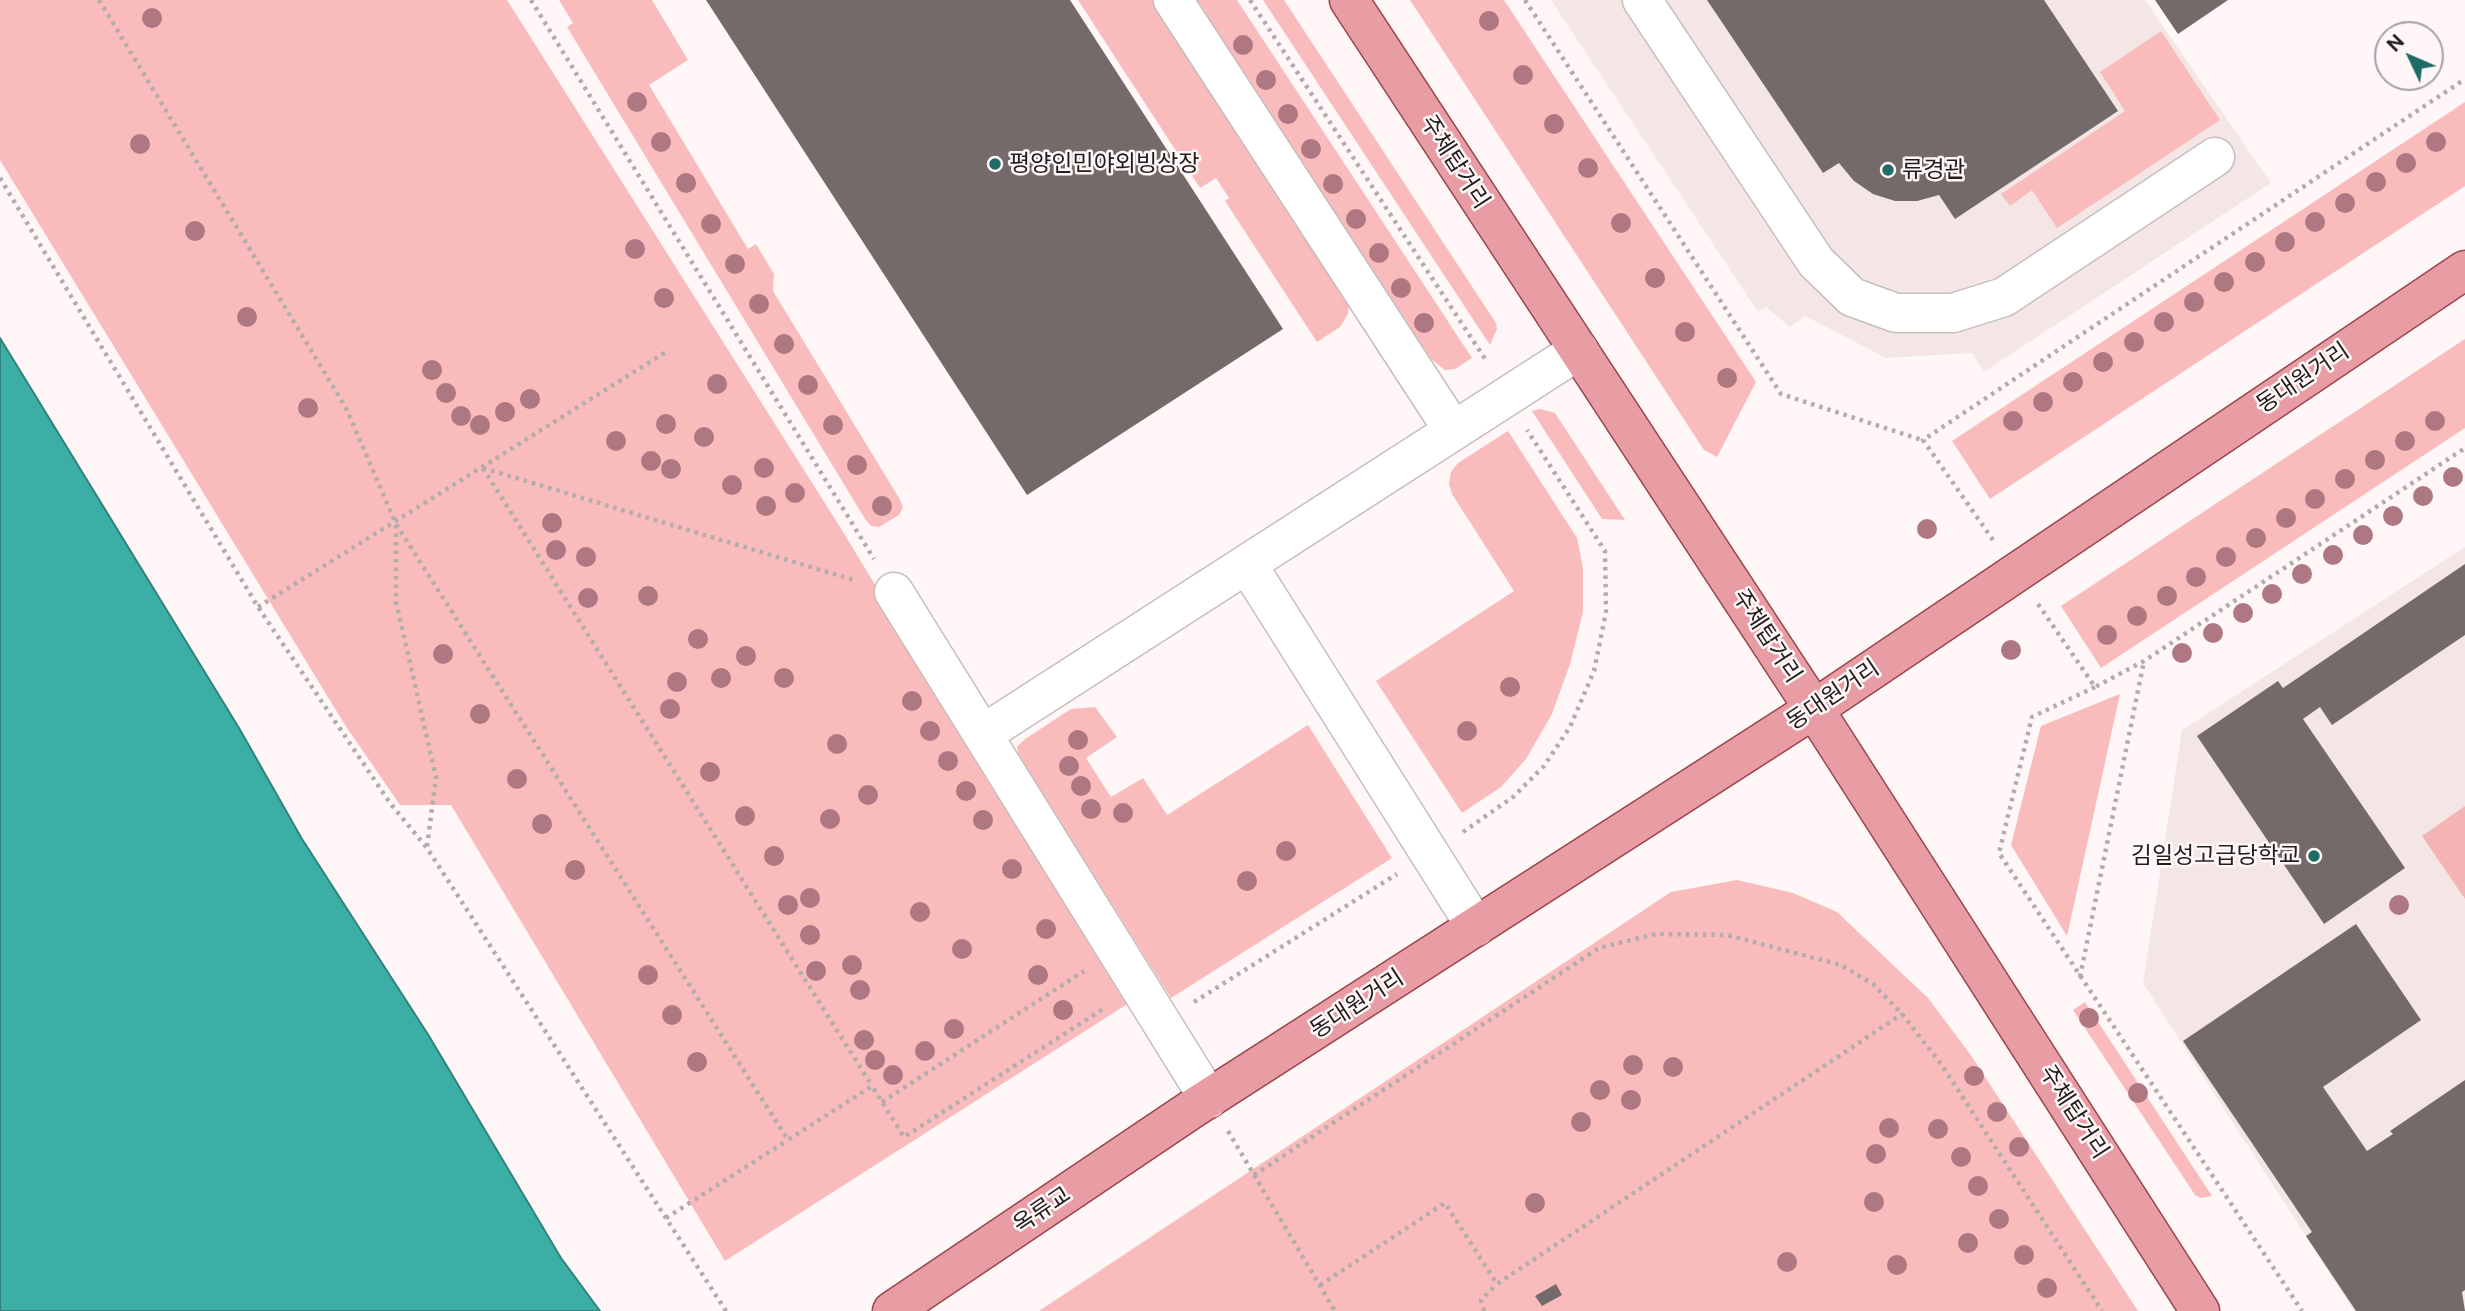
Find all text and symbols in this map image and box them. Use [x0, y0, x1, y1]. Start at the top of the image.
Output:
north arrow [2374, 21, 2444, 91]
text: N [2382, 30, 2408, 56]
street label: 주체탑거리 [1415, 110, 1495, 214]
place label: 평양인민야외빙상장 [1009, 150, 1199, 178]
marker: 평양인민야외빙상장 [987, 156, 1003, 172]
place label: 류경관 [1902, 156, 1965, 184]
marker: 류경관 [1880, 162, 1896, 178]
street label: 동대원거리 [2251, 337, 2355, 419]
street label: 주체탑거리 [1727, 584, 1807, 688]
street label: 동대원거리 [1781, 654, 1885, 736]
place label: 김일성고급당학교 [2131, 842, 2300, 870]
marker: 김일성고급당학교 [2306, 848, 2322, 864]
street label: 동대원거리 [1305, 964, 1409, 1044]
street label: 주체탑거리 [2034, 1060, 2114, 1164]
street label: 옥류교 [1008, 1181, 1076, 1239]

